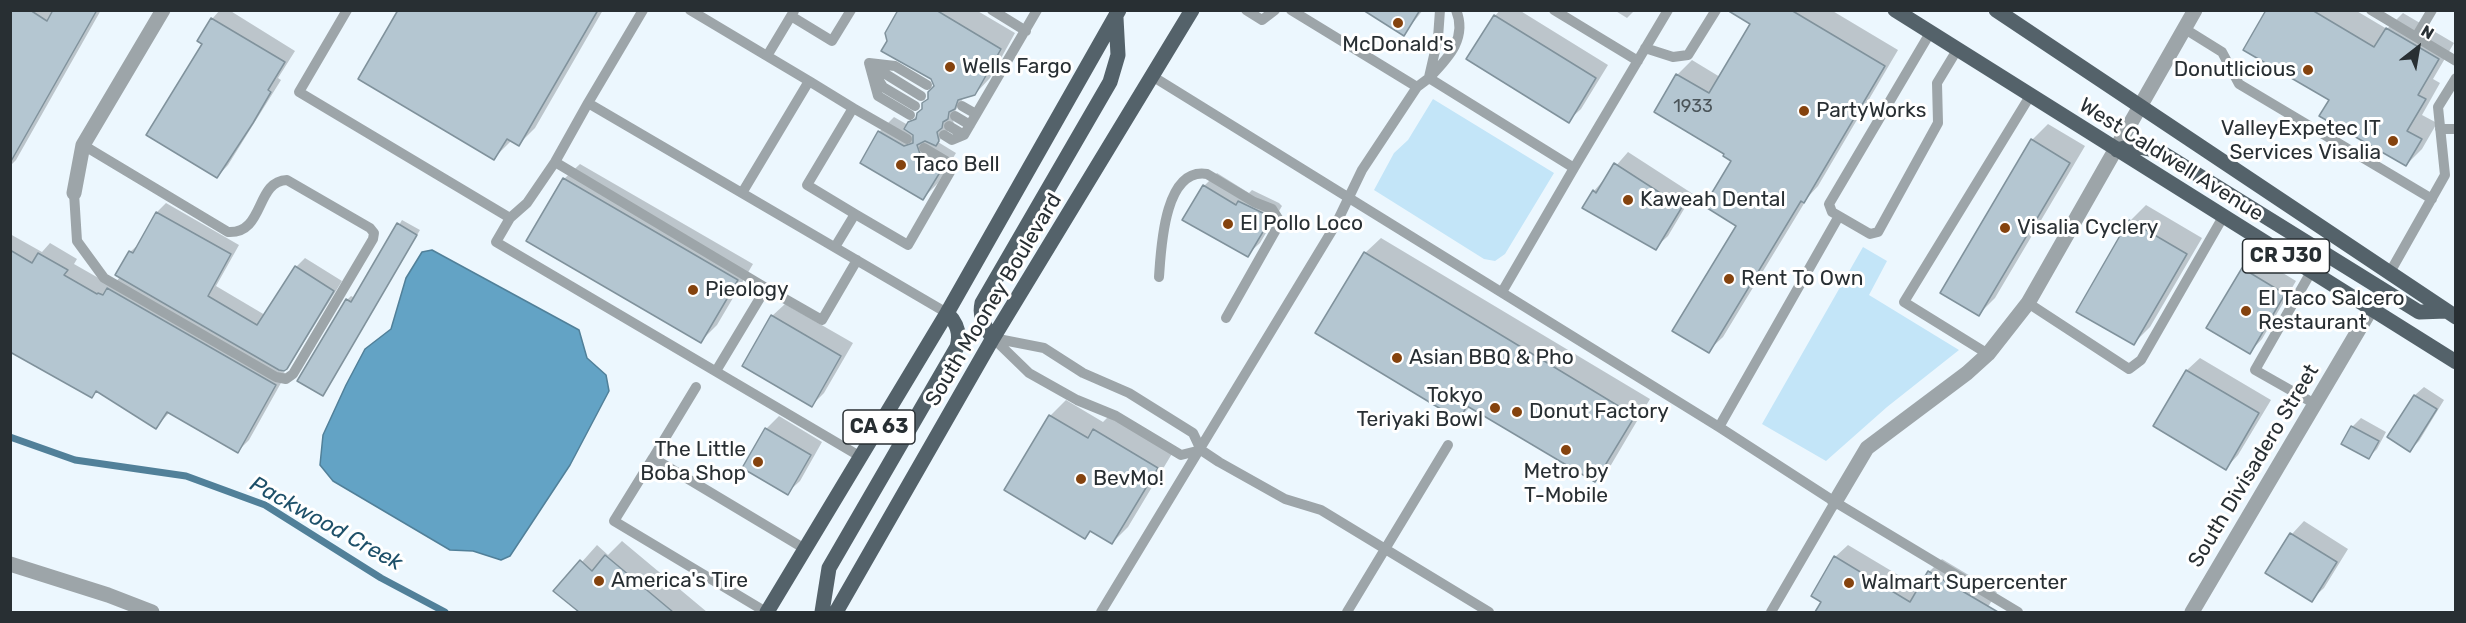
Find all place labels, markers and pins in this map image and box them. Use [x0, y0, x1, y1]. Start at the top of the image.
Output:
marker: McDonald's [1391, 16, 1405, 30]
place label: McDonald's [1342, 32, 1454, 58]
place label: Wells Fargo [962, 54, 1072, 80]
place label: Donutlicious [2174, 57, 2296, 83]
marker: Wells Fargo [943, 60, 957, 74]
marker: Donutlicious [2301, 63, 2315, 77]
place label: PartyWorks [1816, 98, 1926, 124]
marker: PartyWorks [1797, 104, 1811, 118]
place label: ValleyExpetec IT Services Visalia [2221, 116, 2381, 166]
marker: ValleyExpetec IT Services Visalia [2386, 134, 2400, 148]
place label: Taco Bell [913, 152, 1000, 178]
marker: Taco Bell [894, 158, 908, 172]
place label: Kaweah Dental [1640, 187, 1786, 213]
marker: Kaweah Dental [1621, 193, 1635, 207]
place label: El Pollo Loco [1240, 211, 1363, 237]
place label: Visalia Cyclery [2017, 215, 2158, 241]
marker: El Pollo Loco [1221, 217, 1235, 231]
marker: Visalia Cyclery [1998, 221, 2012, 235]
place label: Rent To Own [1741, 266, 1863, 292]
marker: Rent To Own [1722, 272, 1736, 286]
place label: Pieology [705, 277, 789, 303]
marker: Pieology [686, 283, 700, 297]
place label: El Taco Salcero Restaurant [2258, 286, 2405, 336]
marker: El Taco Salcero Restaurant [2239, 304, 2253, 318]
place label: Asian BBQ & Pho [1409, 345, 1574, 371]
marker: Asian BBQ & Pho [1390, 351, 1404, 365]
place label: Tokyo Teriyaki Bowl [1356, 383, 1483, 433]
place label: Donut Factory [1529, 399, 1669, 425]
marker: Tokyo Teriyaki Bowl [1488, 401, 1502, 415]
marker: Donut Factory [1510, 405, 1524, 419]
place label: The Little Boba Shop [640, 437, 746, 487]
marker: Metro by T-Mobile [1559, 443, 1573, 457]
marker: The Little Boba Shop [751, 455, 765, 469]
place label: Metro by T-Mobile [1523, 459, 1609, 509]
place label: BevMo! [1093, 466, 1164, 492]
marker: BevMo! [1074, 472, 1088, 486]
place label: America's Tire [611, 568, 748, 594]
place label: Walmart Supercenter [1861, 570, 2067, 596]
marker: America's Tire [592, 574, 606, 588]
marker: Walmart Supercenter [1842, 576, 1856, 590]

